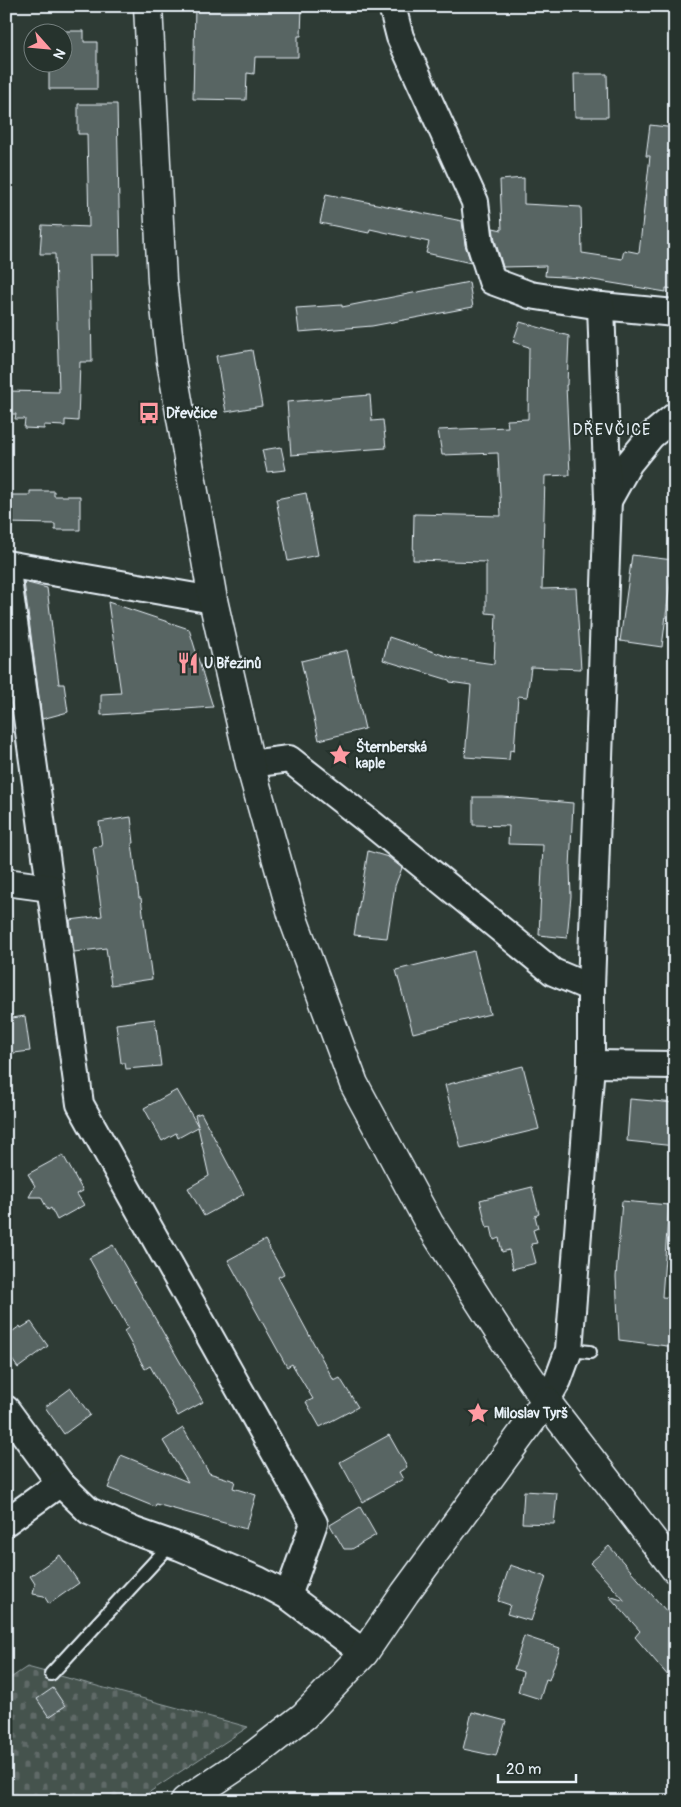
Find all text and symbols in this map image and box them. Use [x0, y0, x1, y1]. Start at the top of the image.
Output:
north arrow [22, 22, 72, 72]
text: N [49, 46, 69, 62]
bus stop icon: Dřevčice [136, 400, 162, 426]
place label: Dřevčice [166, 405, 218, 422]
district label: DŘEVČICE [573, 420, 651, 440]
restaurant icon: U Březinů [175, 650, 201, 676]
place label: U Březinů [204, 655, 261, 672]
place label: Šternberská kaple [355, 738, 428, 772]
place icon: Šternberská kaple [327, 742, 353, 768]
place icon: Miloslav Tyrš [465, 1400, 491, 1426]
place label: Miloslav Tyrš [494, 1405, 568, 1422]
scale bar [498, 1752, 576, 1784]
text: 20 m [506, 1760, 541, 1779]

